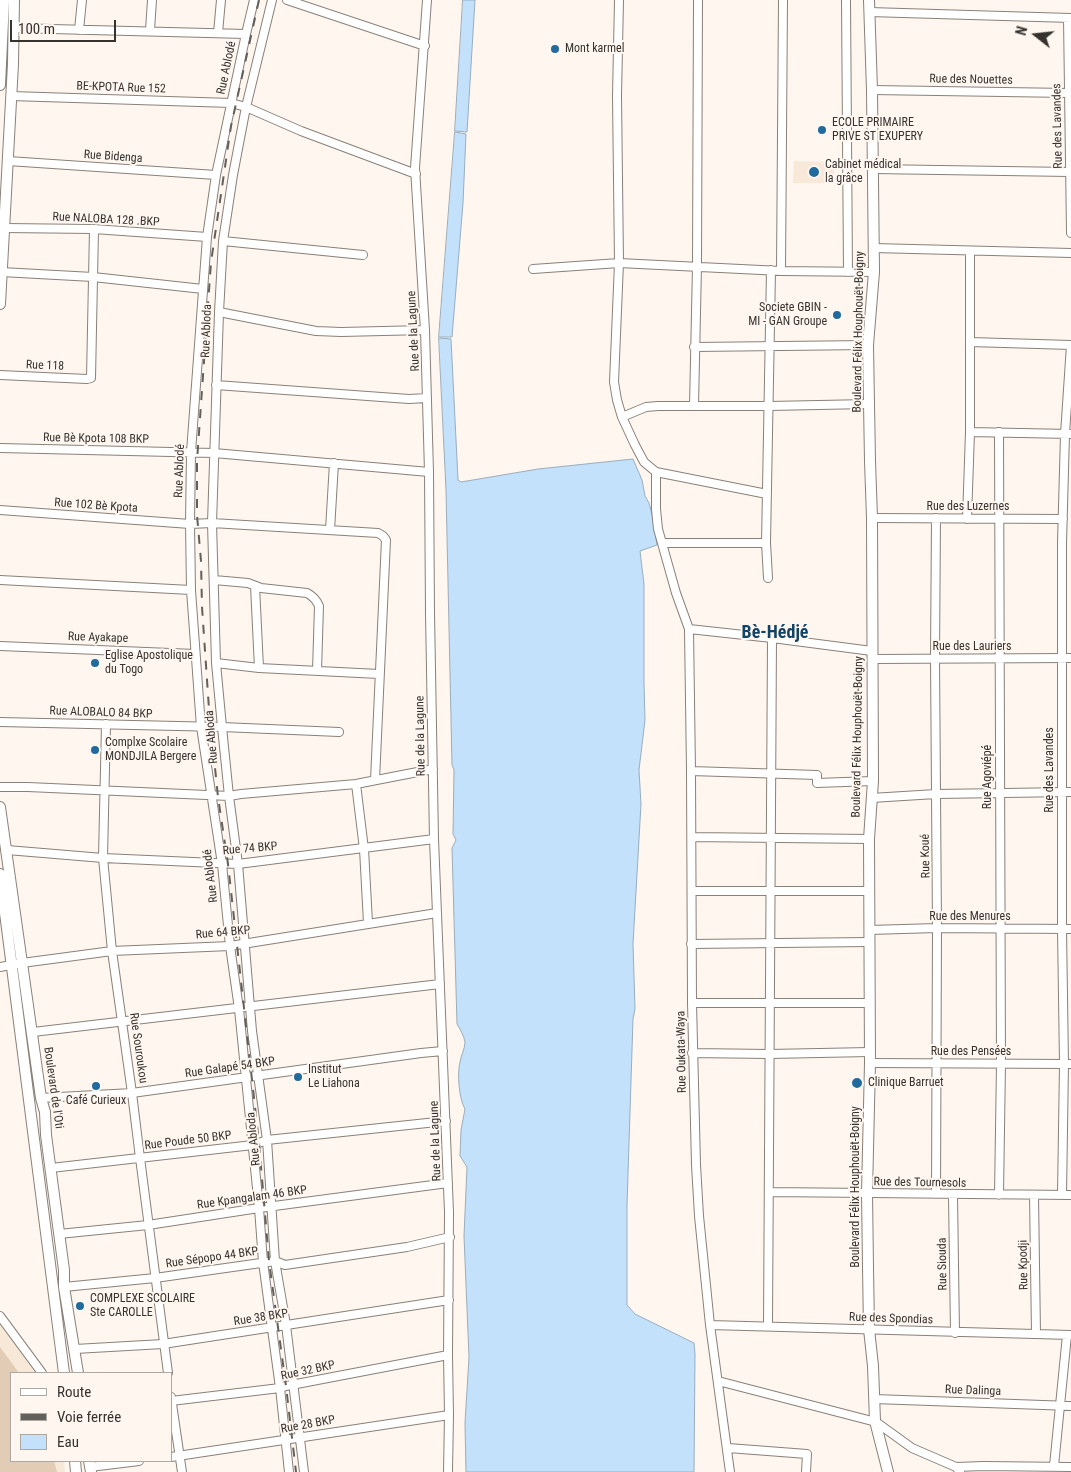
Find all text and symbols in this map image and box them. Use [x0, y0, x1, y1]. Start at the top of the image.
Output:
scale bar [12, 10, 119, 42]
north arrow [1011, 10, 1061, 60]
text: 100 m [18, 20, 55, 38]
text: N [1013, 25, 1030, 37]
street label: Rue Ablodé [214, 40, 240, 96]
place label: Mont karmel [565, 42, 624, 56]
marker: Mont karmel [549, 43, 561, 55]
street label: Rue des Nouettes [929, 72, 1013, 88]
street label: BE-KPOTA Rue 152 [76, 79, 166, 97]
street label: Rue des Lavandes [1050, 83, 1066, 169]
place label: ECOLE PRIMAIRE PRIVE ST EXUPERY [832, 116, 923, 144]
marker: ECOLE PRIMAIRE PRIVE ST EXUPERY [816, 124, 828, 136]
street label: Rue Bidenga [83, 148, 143, 166]
place label: Cabinet médical la grâce [825, 158, 901, 186]
marker: Cabinet médical la grâce [807, 165, 821, 179]
street label: Rue NALOBA 128 .BKP [52, 210, 160, 230]
street label: Boulevard Félix Houphouët-Boigny [850, 251, 868, 413]
street label: Rue de la Lagune [405, 290, 423, 372]
place label: Societe GBIN - MI - GAN Groupe [748, 301, 827, 329]
street label: Rue Abloda [199, 304, 215, 358]
marker: Societe GBIN - MI - GAN Groupe [831, 309, 843, 321]
street label: Rue 118 [26, 358, 64, 374]
street label: Rue Bè Kpota 108 BKP [43, 431, 149, 447]
street label: Rue Ablodé [172, 444, 188, 498]
street label: Rue 102 Bè Kpota [54, 496, 138, 516]
street label: Rue des Luzernes [927, 500, 1009, 514]
district label: Bè-Hédjé [742, 622, 808, 644]
street label: Rue Ayakape [68, 630, 128, 646]
street label: Rue des Lauriers [933, 640, 1011, 654]
place label: Eglise Apostolique du Togo [105, 649, 193, 677]
street label: Boulevard Félix Houphouët-Boigny [849, 656, 867, 818]
marker: Eglise Apostolique du Togo [89, 657, 101, 669]
street label: Rue de la Lagune [413, 696, 429, 776]
street label: Rue ALOBALO 84 BKP [49, 704, 153, 722]
street label: Rue Abloda [202, 710, 222, 764]
street label: Rue des Lavandes [1043, 727, 1057, 813]
place label: Complxe Scolaire MONDJILA Bergere [105, 736, 196, 764]
marker: Complxe Scolaire MONDJILA Bergere [89, 744, 101, 756]
street label: Rue Agoviépé [981, 745, 995, 809]
street label: Rue Koué [918, 834, 934, 878]
street label: Rue 74 BKP [222, 839, 278, 859]
street label: Rue Ablodé [201, 848, 221, 904]
street label: Rue des Menures [929, 910, 1011, 924]
street label: Rue 64 BKP [195, 923, 251, 943]
street label: Rue Oukata-Waya [674, 1011, 690, 1093]
street label: Rue Souroukou [126, 1012, 150, 1084]
street label: Rue des Pensées [931, 1045, 1011, 1059]
street label: Boulevard de l'Oti [40, 1046, 66, 1130]
street label: Rue Galapé 54 BKP [184, 1055, 276, 1081]
place label: Institut Le Liahona [308, 1063, 360, 1091]
marker: Institut Le Liahona [292, 1071, 304, 1083]
marker: Clinique Barruet [850, 1076, 864, 1090]
place label: Clinique Barruet [868, 1076, 944, 1090]
marker: Café Curieux [90, 1080, 102, 1092]
place label: Café Curieux [66, 1094, 126, 1108]
street label: Rue de la Lagune [427, 1100, 445, 1182]
street label: Boulevard Félix Houphouët-Boigny [849, 1106, 863, 1268]
street label: Rue Abloda [244, 1111, 264, 1167]
street label: Rue Poude 50 BKP [144, 1129, 232, 1153]
street label: Rue des Tournesols [874, 1175, 966, 1191]
street label: Rue Kpangalam 46 BKP [196, 1183, 308, 1213]
street label: Rue Siouda [935, 1237, 951, 1291]
street label: Rue Kpodji [1016, 1240, 1032, 1290]
street label: Rue Sépopo 44 BKP [165, 1244, 259, 1272]
place label: COMPLEXE SCOLAIRE Ste CAROLLE [90, 1292, 195, 1320]
marker: COMPLEXE SCOLAIRE Ste CAROLLE [74, 1300, 86, 1312]
street label: Rue 38 BKP [233, 1307, 289, 1329]
street label: Rue des Spondias [849, 1310, 933, 1328]
street label: Rue 32 BKP [280, 1358, 336, 1384]
legend [10, 1372, 172, 1462]
text: Route [57, 1383, 91, 1401]
street label: Rue Dalinga [945, 1383, 1001, 1399]
text: Voie ferrée [57, 1408, 121, 1426]
street label: Rue 28 BKP [280, 1413, 336, 1437]
text: Eau [57, 1433, 79, 1451]

